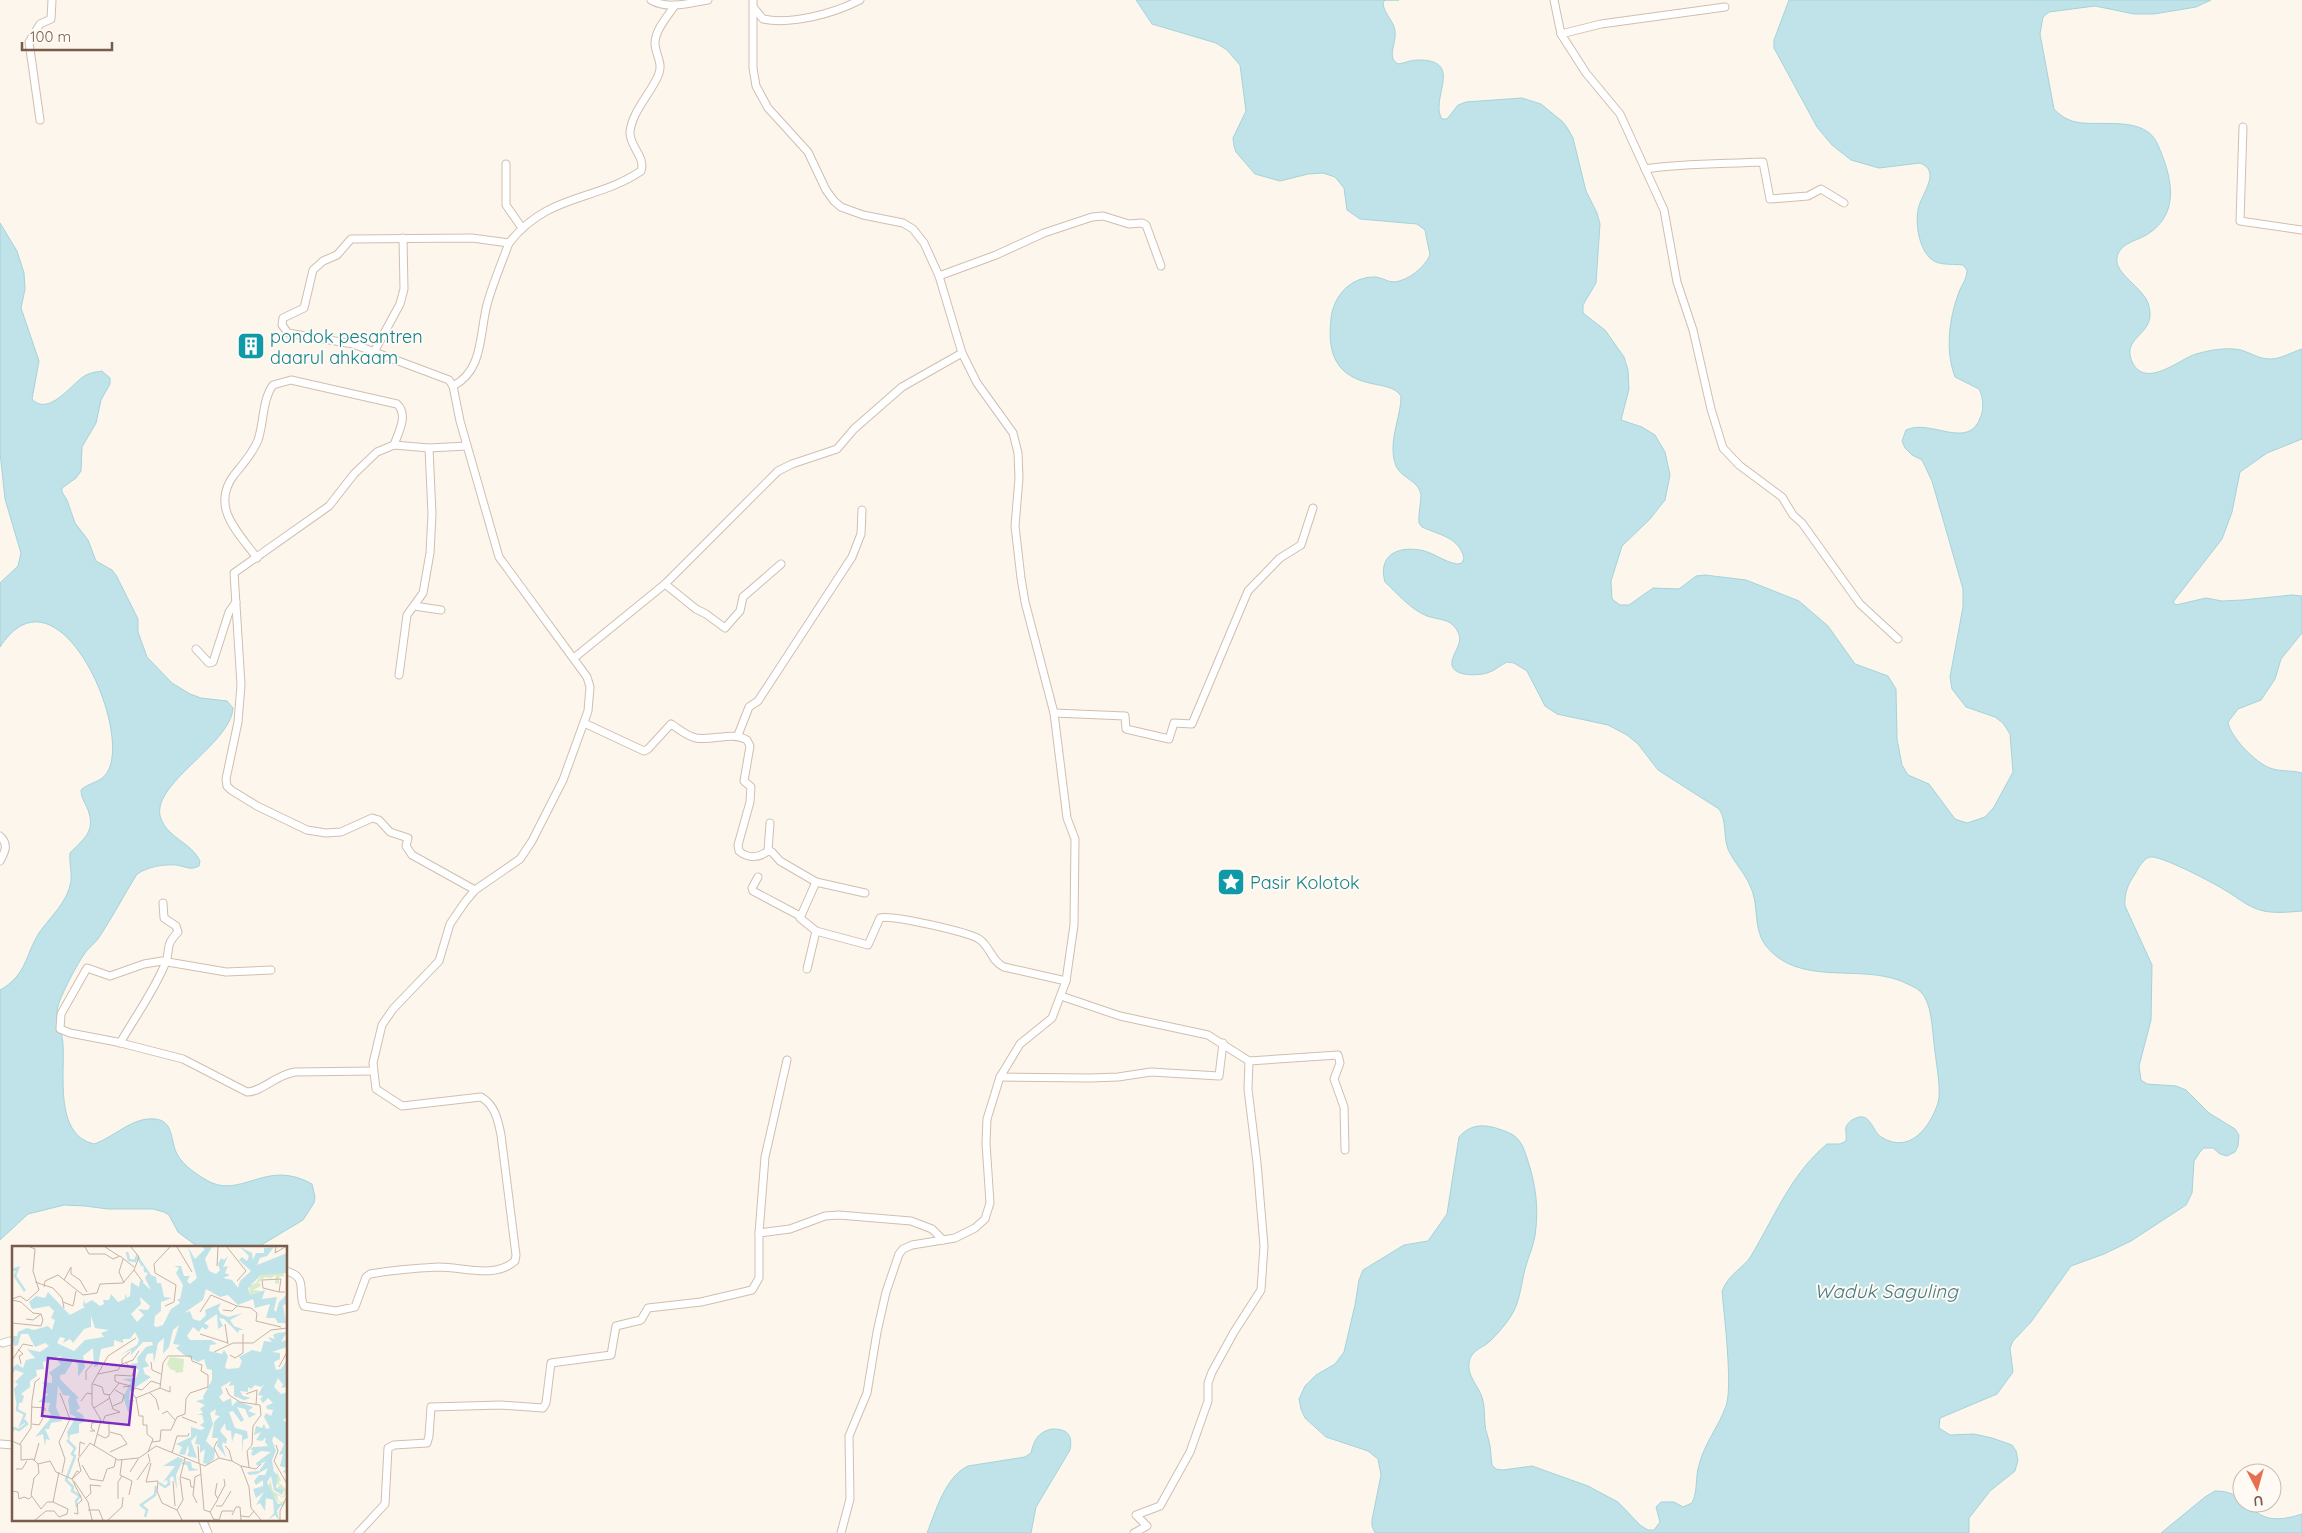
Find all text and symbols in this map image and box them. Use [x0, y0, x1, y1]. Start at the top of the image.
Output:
scale bar [22, 20, 112, 52]
text: 100 m [30, 27, 71, 46]
place label: pondok pesantren daarul ahkaam [270, 325, 423, 369]
building icon: pondok pesantren daarul ahkaam [236, 331, 266, 361]
place icon: Pasir Kolotok [1216, 867, 1246, 897]
place label: Pasir Kolotok [1250, 871, 1360, 894]
inset map [12, 1246, 288, 1520]
water label: Waduk Saguling [1814, 1279, 1959, 1303]
north arrow [2232, 1463, 2282, 1513]
text: U [2253, 1491, 2264, 1510]

